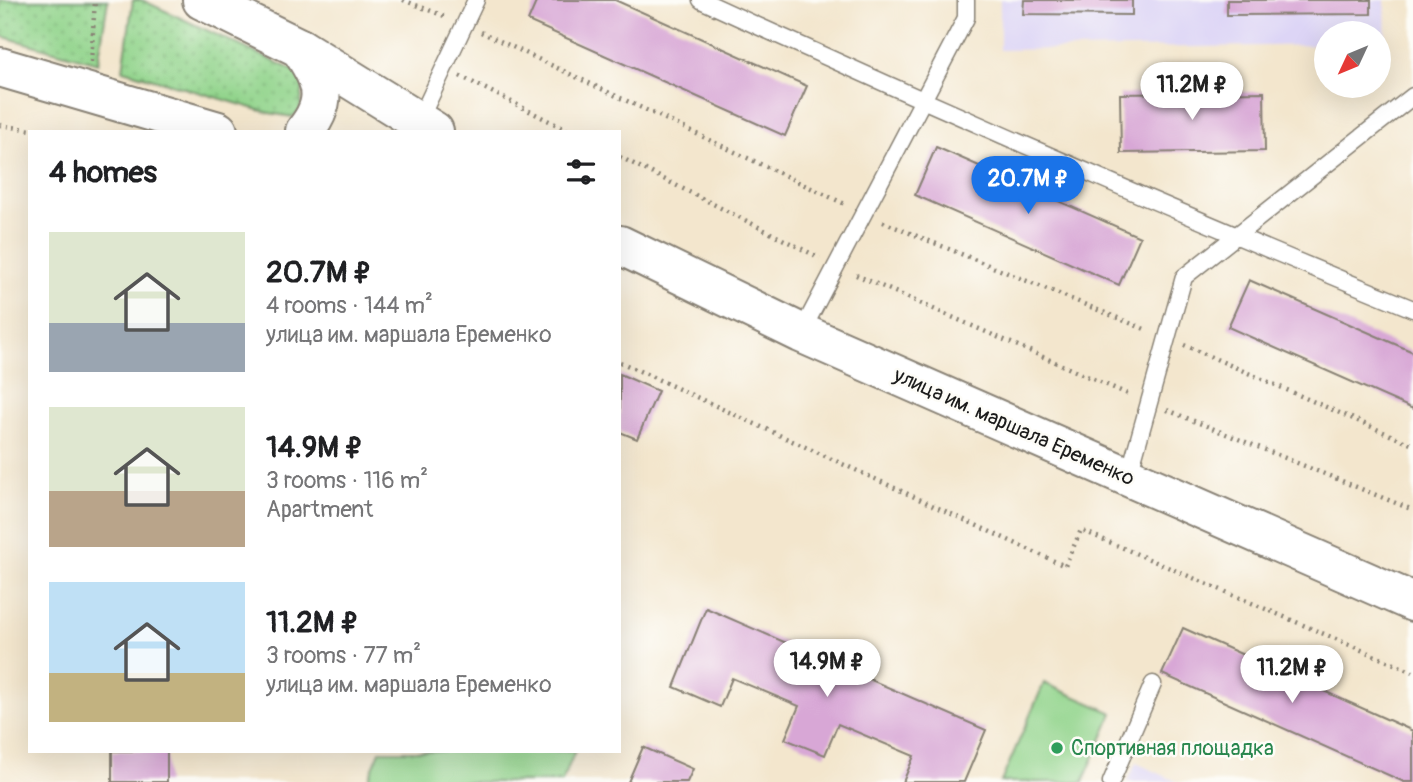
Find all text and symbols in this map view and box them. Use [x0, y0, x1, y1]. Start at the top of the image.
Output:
north arrow [1314, 21, 1391, 98]
map controls [1314, 21, 1391, 98]
pin: 11.2M ₽ [1127, 62, 1257, 122]
text: 11.2M ₽ [1156, 70, 1228, 99]
icon: filters [562, 153, 600, 191]
text: 4 homes [49, 154, 157, 191]
pin: 20.7M ₽ [963, 156, 1093, 216]
text: 20.7M ₽ [987, 164, 1069, 193]
text: 20.7M ₽ [266, 254, 372, 291]
icon: home [105, 260, 189, 344]
text: 4 rooms · 144 m² [266, 291, 433, 320]
text: улица им. маршала Еременко [266, 320, 552, 349]
street label: улица им. маршала Еременко [889, 361, 1139, 492]
text: 14.9M ₽ [266, 429, 363, 466]
icon: home [105, 435, 189, 519]
text: 3 rooms · 116 m² [266, 466, 428, 495]
text: Apartment [266, 495, 373, 524]
text: 11.2M ₽ [266, 604, 359, 641]
icon: home [105, 610, 189, 694]
pin: 14.9M ₽ [762, 640, 892, 699]
text: 3 rooms · 77 m² [266, 641, 421, 670]
pin: 11.2M ₽ [1227, 646, 1357, 705]
text: 14.9M ₽ [790, 647, 864, 676]
text: 11.2M ₽ [1256, 653, 1328, 682]
text: улица им. маршала Еременко [266, 670, 552, 699]
place label: Спортивная площадка [1071, 735, 1274, 762]
marker: Спортивная площадка [1049, 740, 1065, 756]

